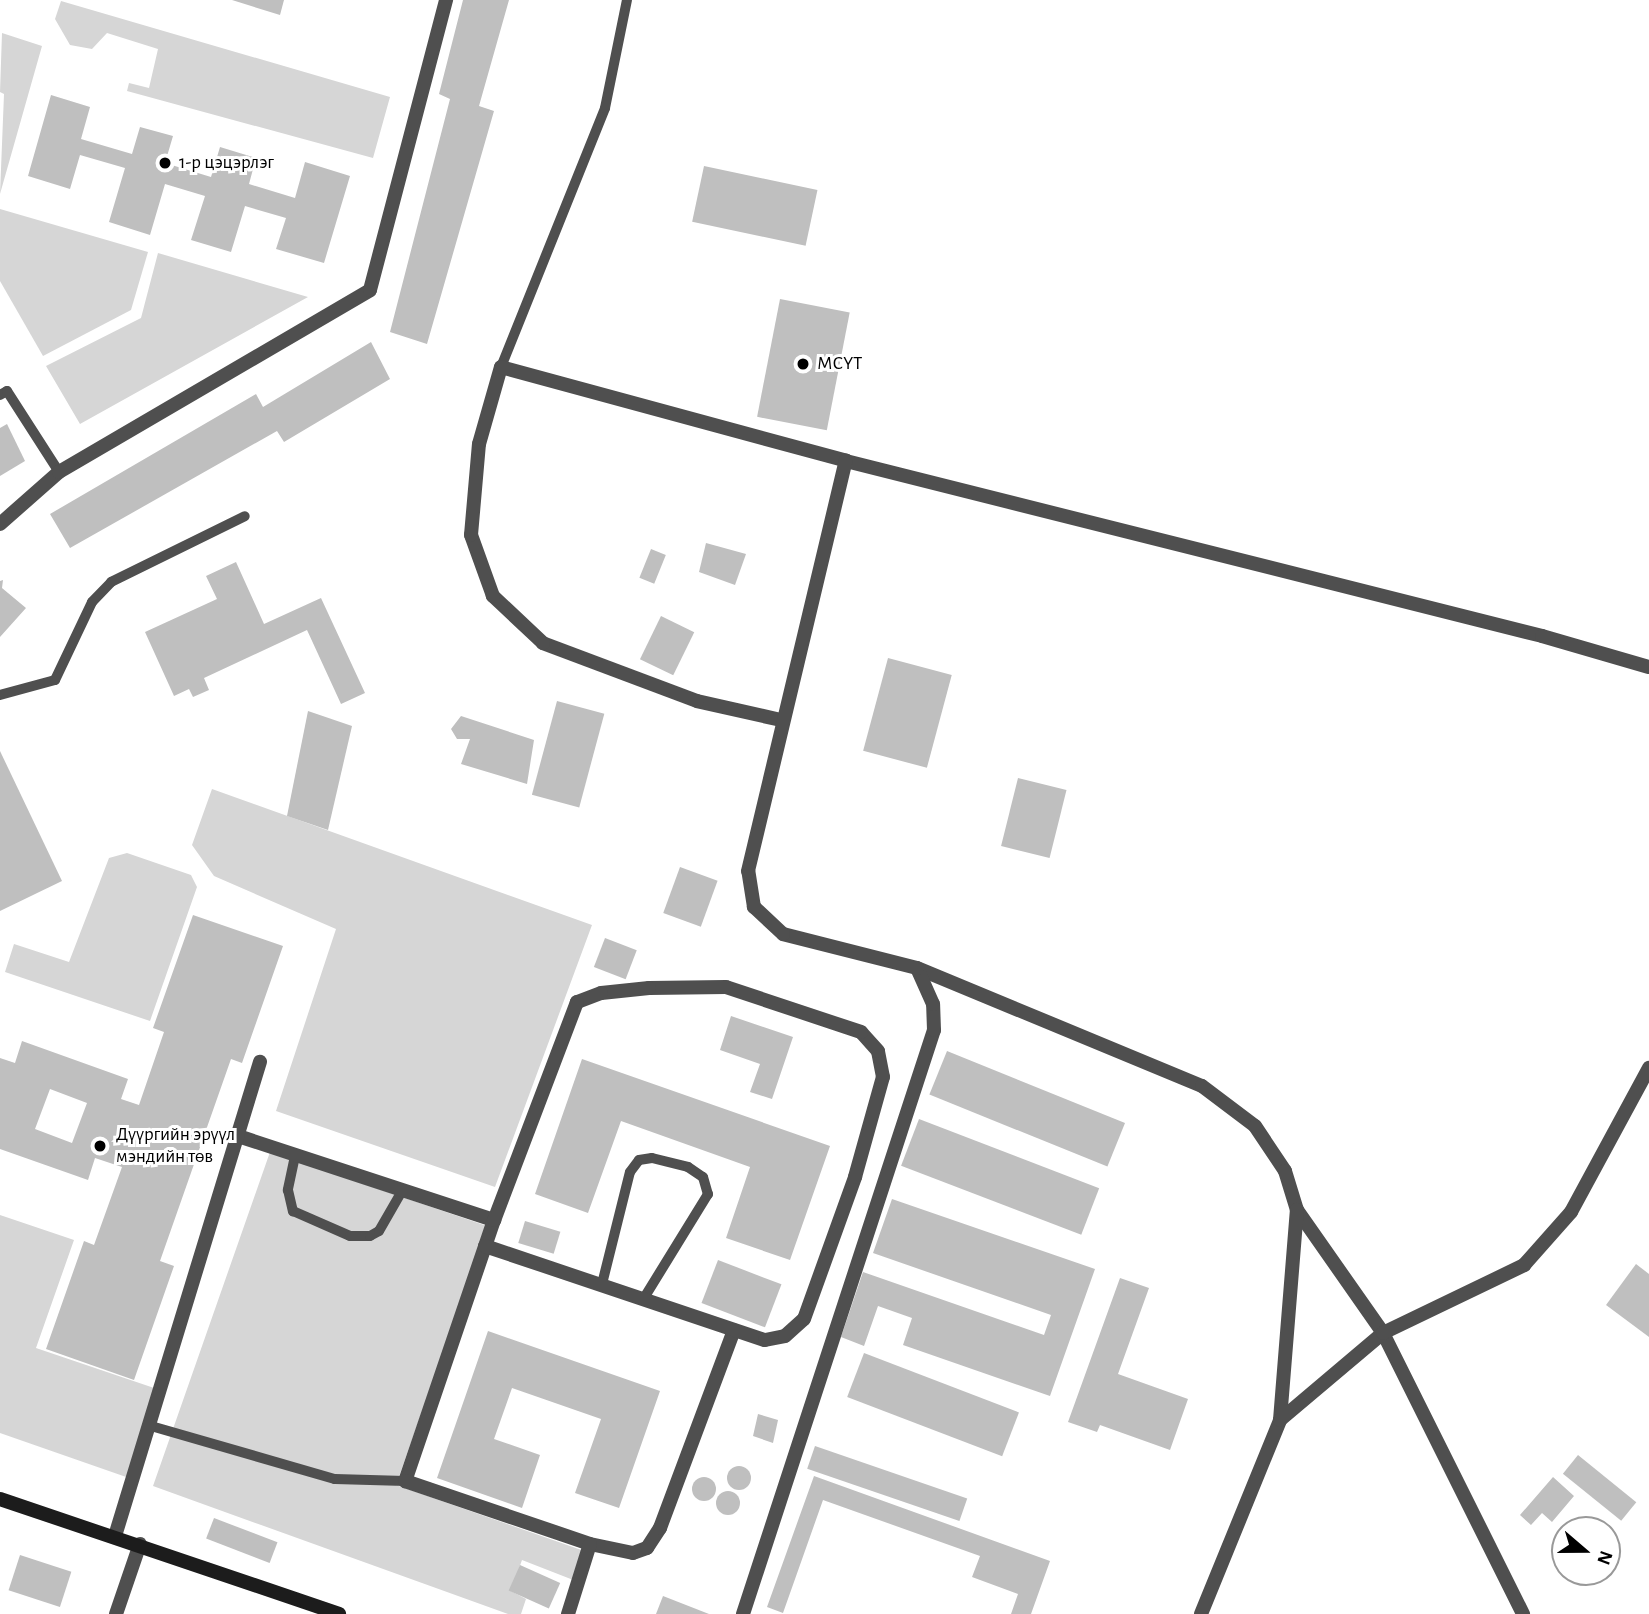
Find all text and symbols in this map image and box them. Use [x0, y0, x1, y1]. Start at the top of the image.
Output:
place label: 1-р цэцэрлэг [179, 152, 274, 174]
marker: 1-р цэцэрлэг [157, 155, 173, 171]
place label: МСҮТ [817, 353, 862, 375]
marker: МСҮТ [795, 356, 811, 372]
place label: Дүүргийн эрүүл мэндийн төв [116, 1124, 235, 1168]
marker: Дүүргийн эрүүл мэндийн төв [90, 1136, 110, 1156]
north arrow [1551, 1516, 1621, 1586]
text: N [1593, 1548, 1616, 1567]

